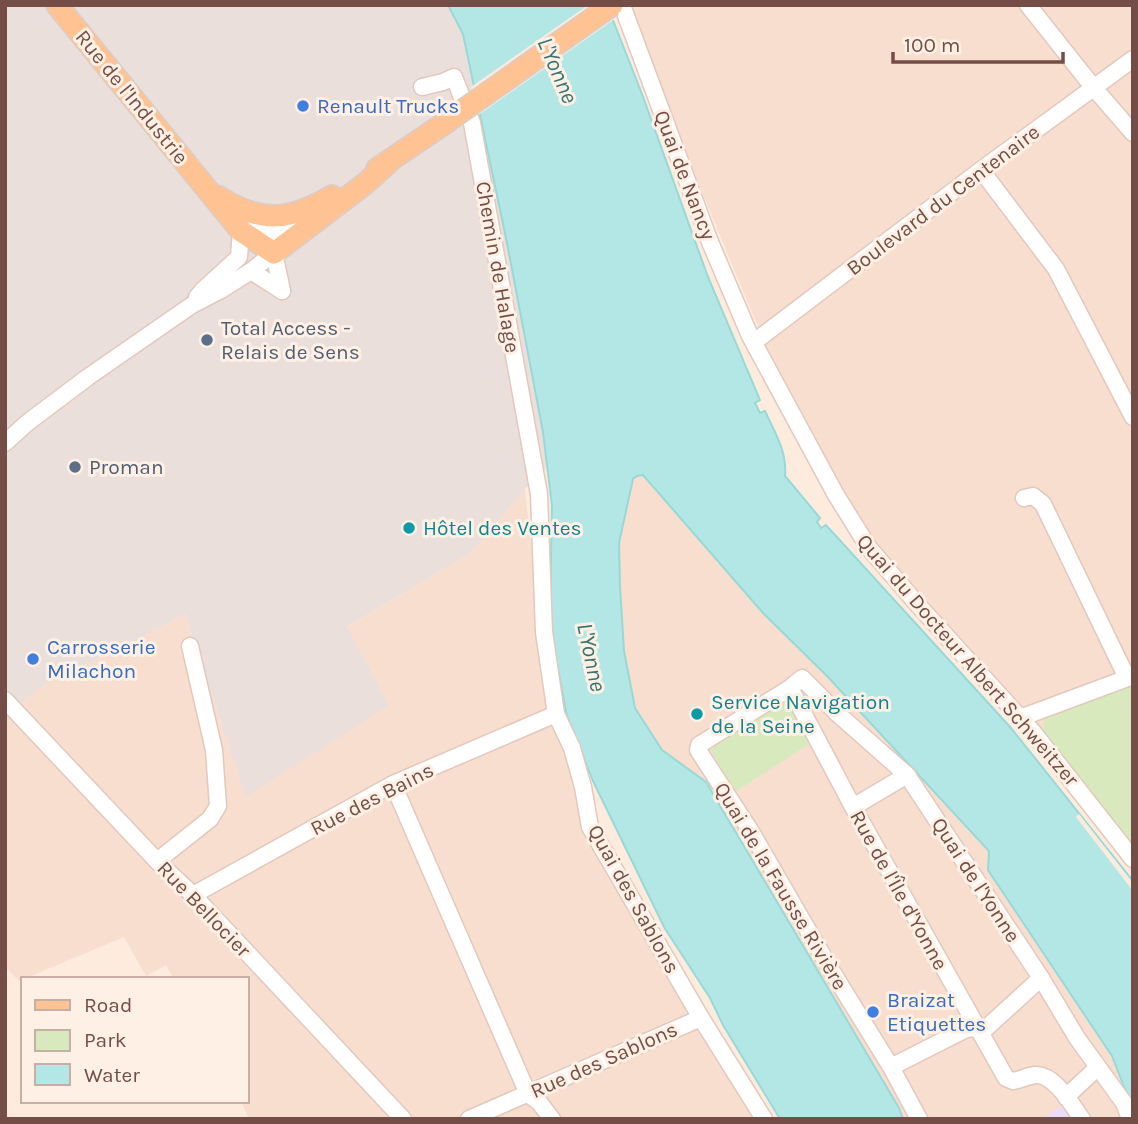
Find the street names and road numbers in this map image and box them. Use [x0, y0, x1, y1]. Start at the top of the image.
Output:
street label: Rue de l'Industrie [71, 25, 193, 169]
street label: Quai de Nancy [649, 107, 721, 243]
street label: Boulevard du Centenaire [842, 120, 1044, 280]
street label: Chemin de Halage [471, 179, 525, 355]
street label: Quai du Docteur Albert Schweitzer [852, 529, 1084, 791]
street label: Rue des Bains [306, 758, 438, 840]
street label: Quai de la Fausse Rivière [710, 778, 852, 994]
street label: Rue de l'Île d'Yonne [845, 806, 953, 974]
street label: Quai de l'Yonne [927, 813, 1025, 947]
street label: Quai des Sablons [583, 820, 685, 978]
street label: Rue Bellocier [152, 856, 256, 962]
street label: Rue des Sablons [527, 1017, 681, 1103]

